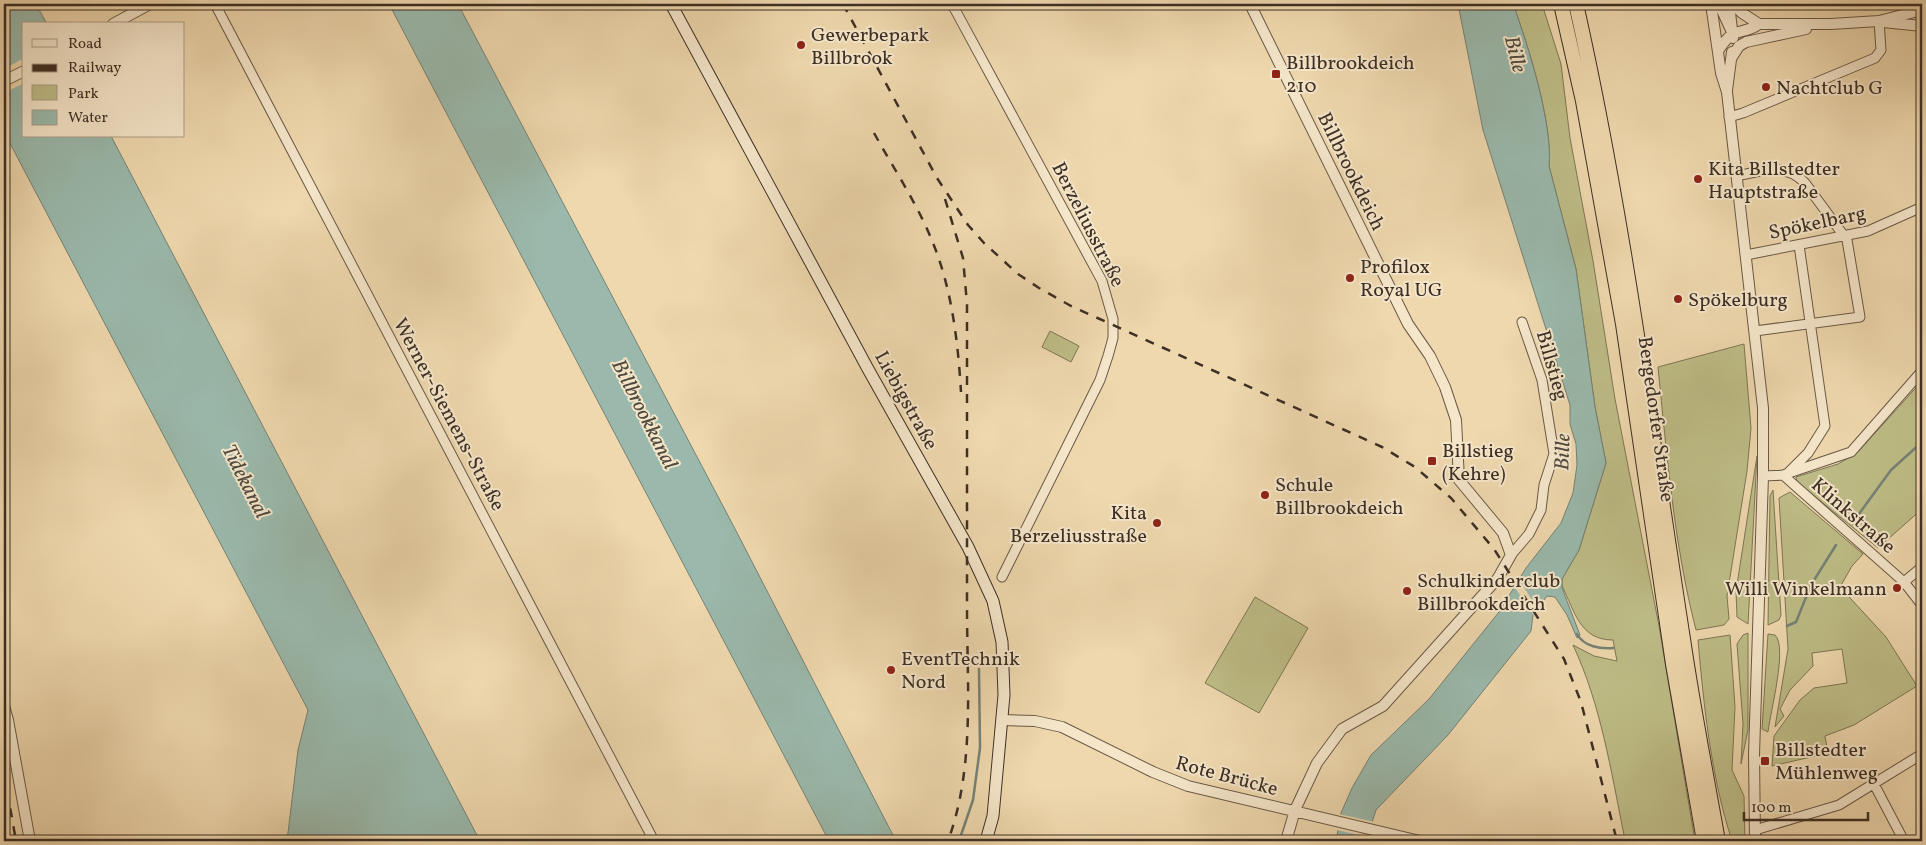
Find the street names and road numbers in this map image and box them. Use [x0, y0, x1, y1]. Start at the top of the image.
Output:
street label: Billbrookdeich [1309, 108, 1391, 236]
street label: Berzeliusstraße [1044, 158, 1131, 292]
street label: Spökelbarg [1766, 200, 1869, 248]
street label: Werner-Siemens-Straße [385, 313, 511, 516]
street label: Billstieg [1528, 327, 1574, 404]
street label: Bergedorfer Straße [1630, 335, 1680, 504]
street label: Liebigstraße [867, 346, 944, 456]
street label: Klinkstraße [1804, 472, 1901, 561]
street label: Rote Brücke [1172, 750, 1281, 804]

